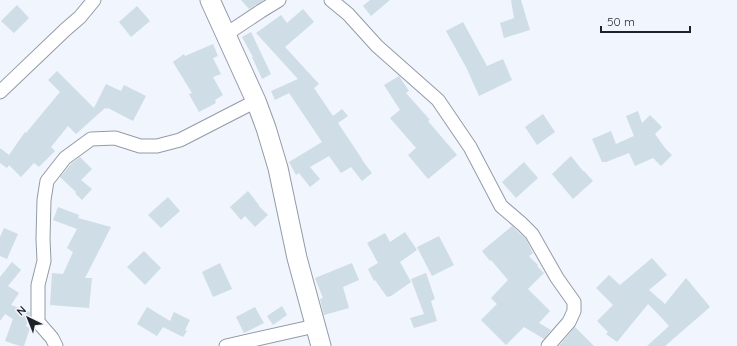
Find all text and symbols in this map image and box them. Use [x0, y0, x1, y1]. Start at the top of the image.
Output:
scale bar [601, 8, 690, 34]
text: 50 m [607, 14, 635, 29]
north arrow [8, 298, 48, 338]
text: N [13, 303, 29, 319]

